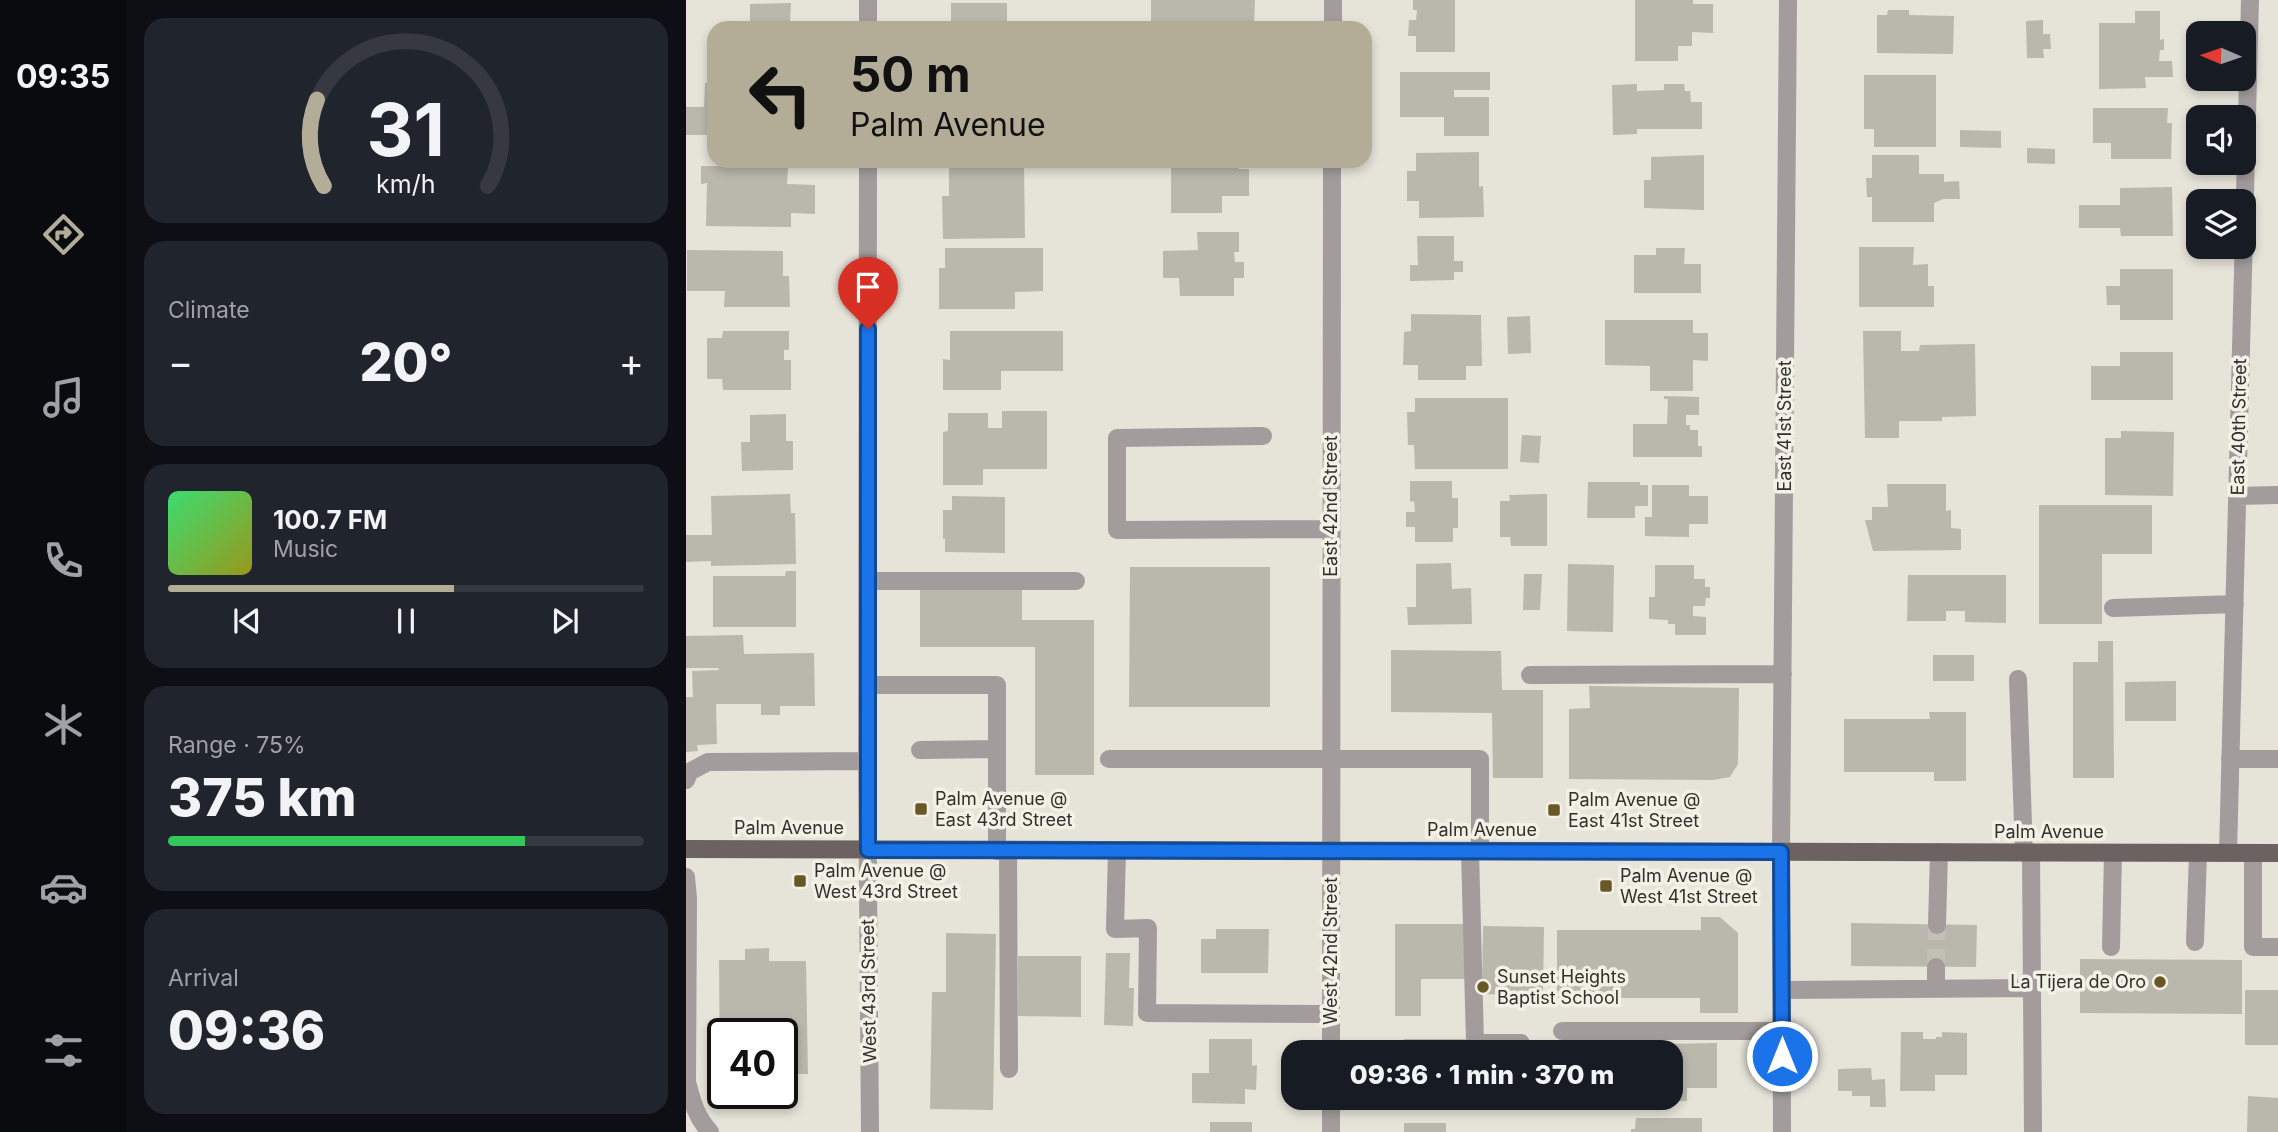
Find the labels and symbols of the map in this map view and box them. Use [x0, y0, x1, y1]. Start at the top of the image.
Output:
north arrow [2186, 21, 2256, 91]
pin [838, 257, 898, 329]
street label: East 40th Street [2227, 358, 2250, 496]
street label: East 41st Street [1774, 360, 1795, 492]
street label: East 42nd Street [1320, 435, 1341, 577]
place label: Palm Avenue @ East 43rd Street [935, 788, 1073, 830]
place label: Palm Avenue @ East 41st Street [1568, 789, 1700, 831]
marker: Palm Avenue @ East 43rd Street [913, 801, 929, 817]
marker: Palm Avenue @ East 41st Street [1546, 802, 1562, 818]
street label: Palm Avenue [734, 817, 844, 838]
street label: Palm Avenue [1427, 819, 1537, 840]
street label: Palm Avenue [1994, 821, 2104, 842]
place label: Palm Avenue @ West 43rd Street [814, 860, 958, 902]
place label: Palm Avenue @ West 41st Street [1620, 865, 1758, 907]
marker: Palm Avenue @ West 43rd Street [792, 873, 808, 889]
street label: West 42nd Street [1320, 877, 1341, 1025]
marker: Palm Avenue @ West 41st Street [1598, 878, 1614, 894]
street label: West 43rd Street [857, 919, 880, 1063]
place label: Sunset Heights Baptist School [1497, 966, 1626, 1008]
place label: La Tijera de Oro [2010, 971, 2146, 992]
marker: La Tijera de Oro [2152, 974, 2168, 990]
marker: Sunset Heights Baptist School [1475, 979, 1491, 995]
speed limit sign: 40 [707, 1018, 798, 1109]
position arrow [1745, 1019, 1819, 1093]

